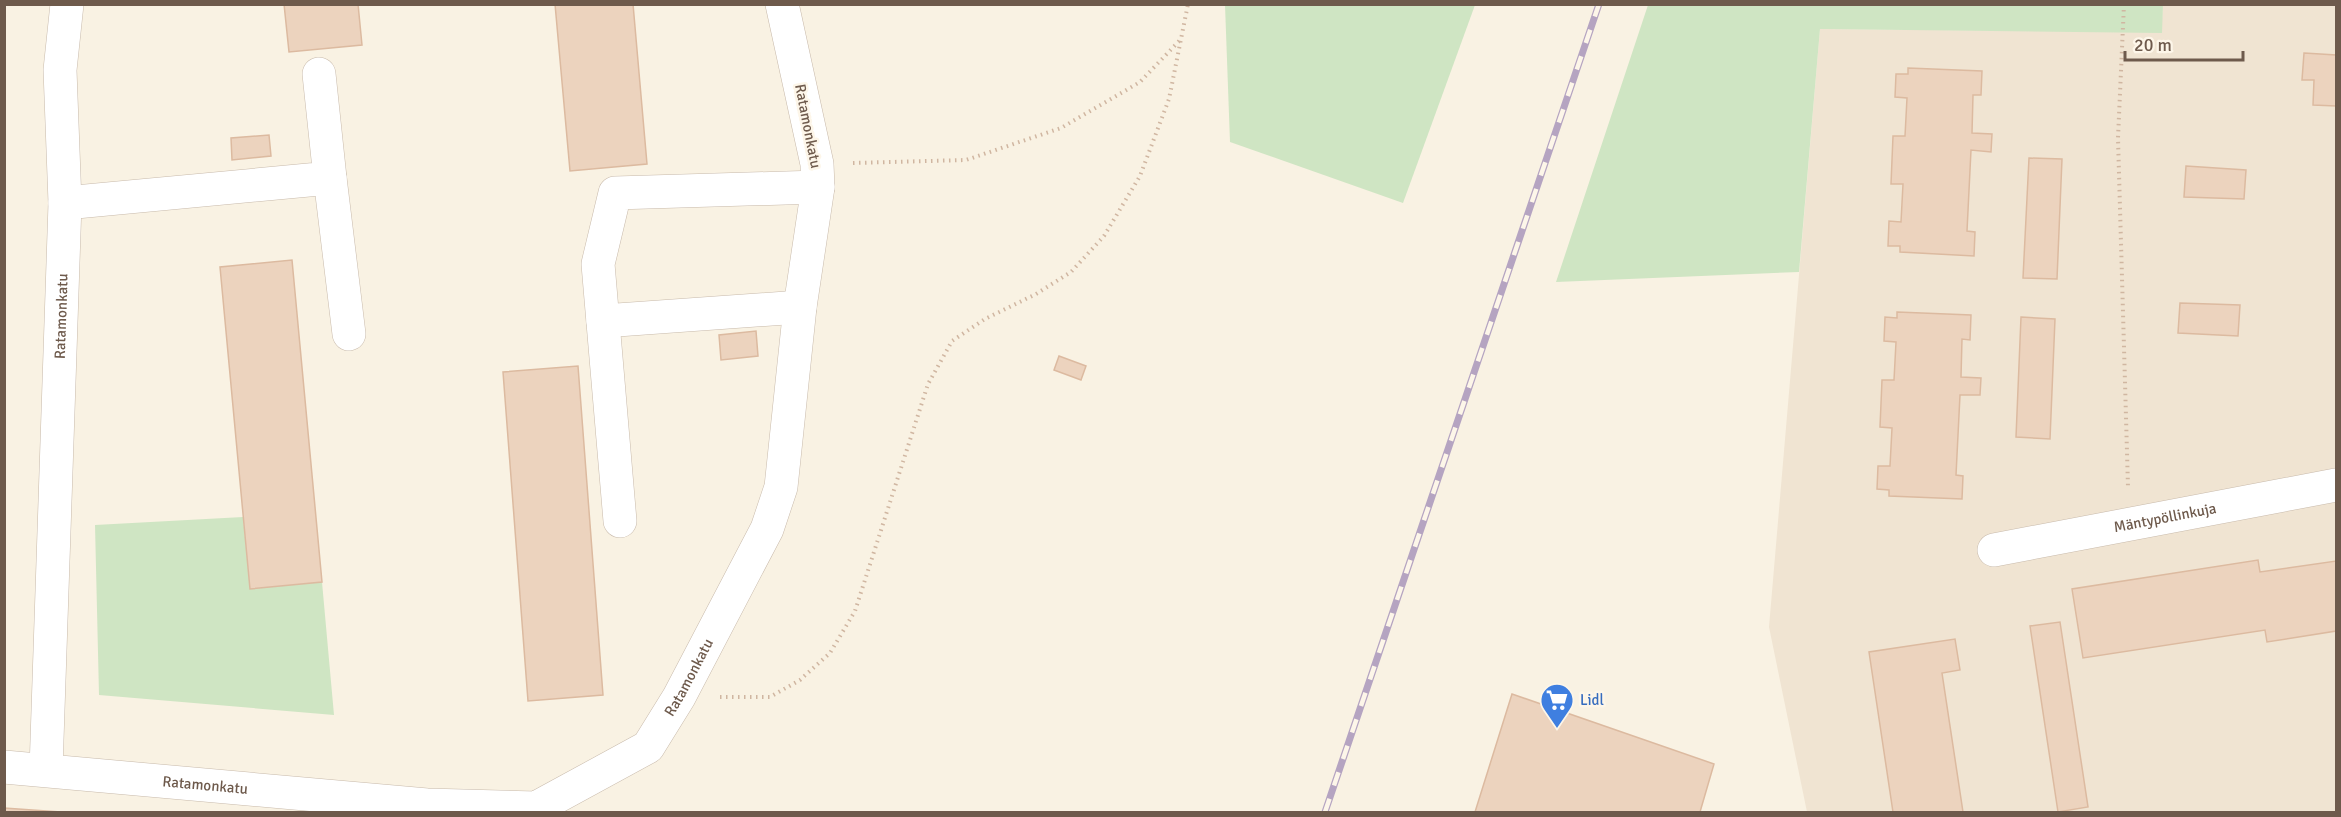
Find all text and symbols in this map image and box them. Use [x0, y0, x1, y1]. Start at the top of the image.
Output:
scale bar [2125, 24, 2244, 62]
text: 20 m [2134, 34, 2172, 56]
street label: Ratamonkatu [791, 82, 825, 170]
street label: Ratamonkatu [51, 273, 72, 359]
street label: Mäntypöllinkuja [2112, 499, 2218, 536]
street label: Ratamonkatu [660, 636, 717, 720]
supermarket icon: Lidl [1539, 682, 1575, 729]
place label: Lidl [1580, 691, 1604, 709]
street label: Ratamonkatu [162, 772, 249, 798]

